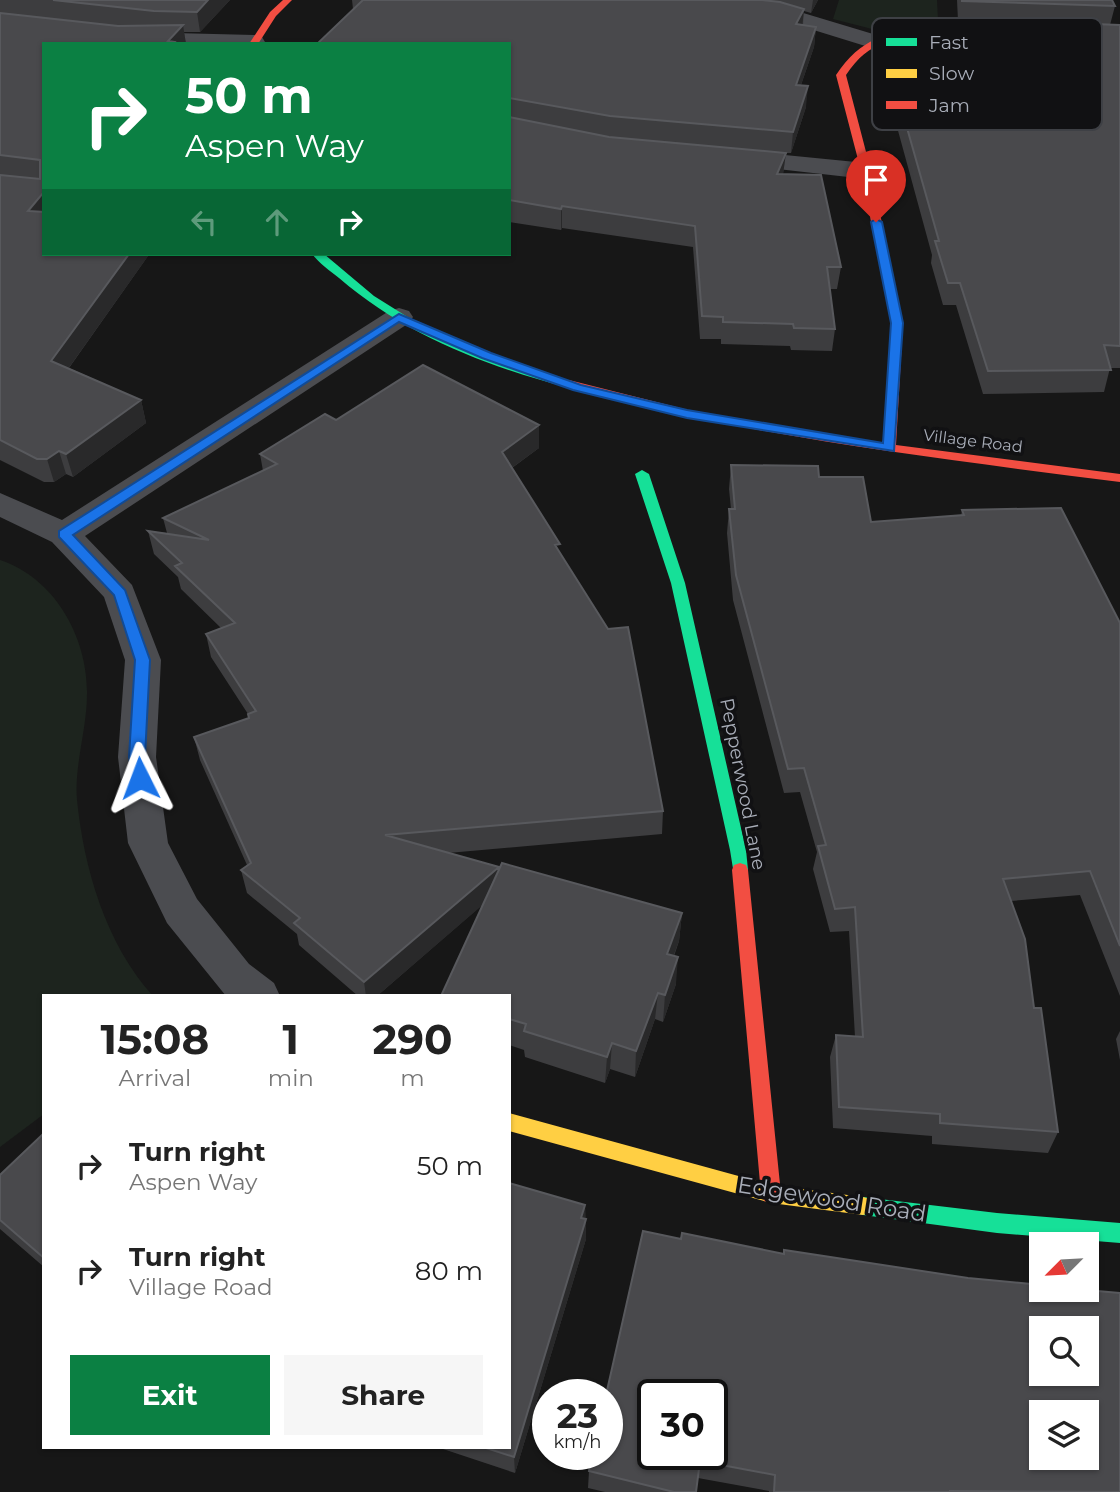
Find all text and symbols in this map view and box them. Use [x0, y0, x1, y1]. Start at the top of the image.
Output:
legend [872, 18, 1102, 130]
text: Fast [929, 31, 969, 54]
text: Slow [929, 62, 974, 85]
text: 50 m [185, 66, 313, 125]
icon: right [70, 70, 161, 161]
text: Jam [928, 94, 970, 117]
text: Aspen Way [185, 126, 364, 165]
pin [846, 150, 906, 222]
icon: arrive [857, 161, 895, 199]
icon: left [185, 203, 223, 241]
icon: ahead [258, 203, 296, 241]
icon: right [331, 203, 369, 241]
street label: Village Road [922, 425, 1024, 457]
street label: Pepperwood Lane [715, 696, 771, 872]
position arrow [103, 741, 177, 815]
text: 15:08 [101, 1013, 209, 1065]
text: 1 [283, 1013, 299, 1065]
text: 290 [372, 1013, 452, 1065]
text: Arrival [119, 1064, 191, 1092]
text: min [268, 1064, 314, 1092]
text: m [400, 1064, 425, 1092]
text: Turn right [129, 1136, 265, 1168]
icon: right [70, 1147, 108, 1185]
text: 50 m [417, 1150, 483, 1182]
text: Aspen Way [129, 1168, 258, 1196]
street label: Edgewood Road [736, 1170, 928, 1228]
north arrow [1029, 1232, 1099, 1302]
map controls [1029, 1232, 1099, 1470]
text: Turn right [129, 1241, 265, 1273]
icon: right [70, 1252, 108, 1290]
text: 80 m [415, 1255, 483, 1287]
text: Village Road [129, 1273, 273, 1301]
button: search [1029, 1316, 1099, 1386]
button: Exit [70, 1355, 270, 1435]
button: Share [284, 1355, 483, 1435]
speed limit sign: 30 [637, 1379, 728, 1470]
text: 23 [557, 1394, 598, 1437]
button: layers [1029, 1400, 1099, 1470]
text: km/h [553, 1431, 602, 1453]

